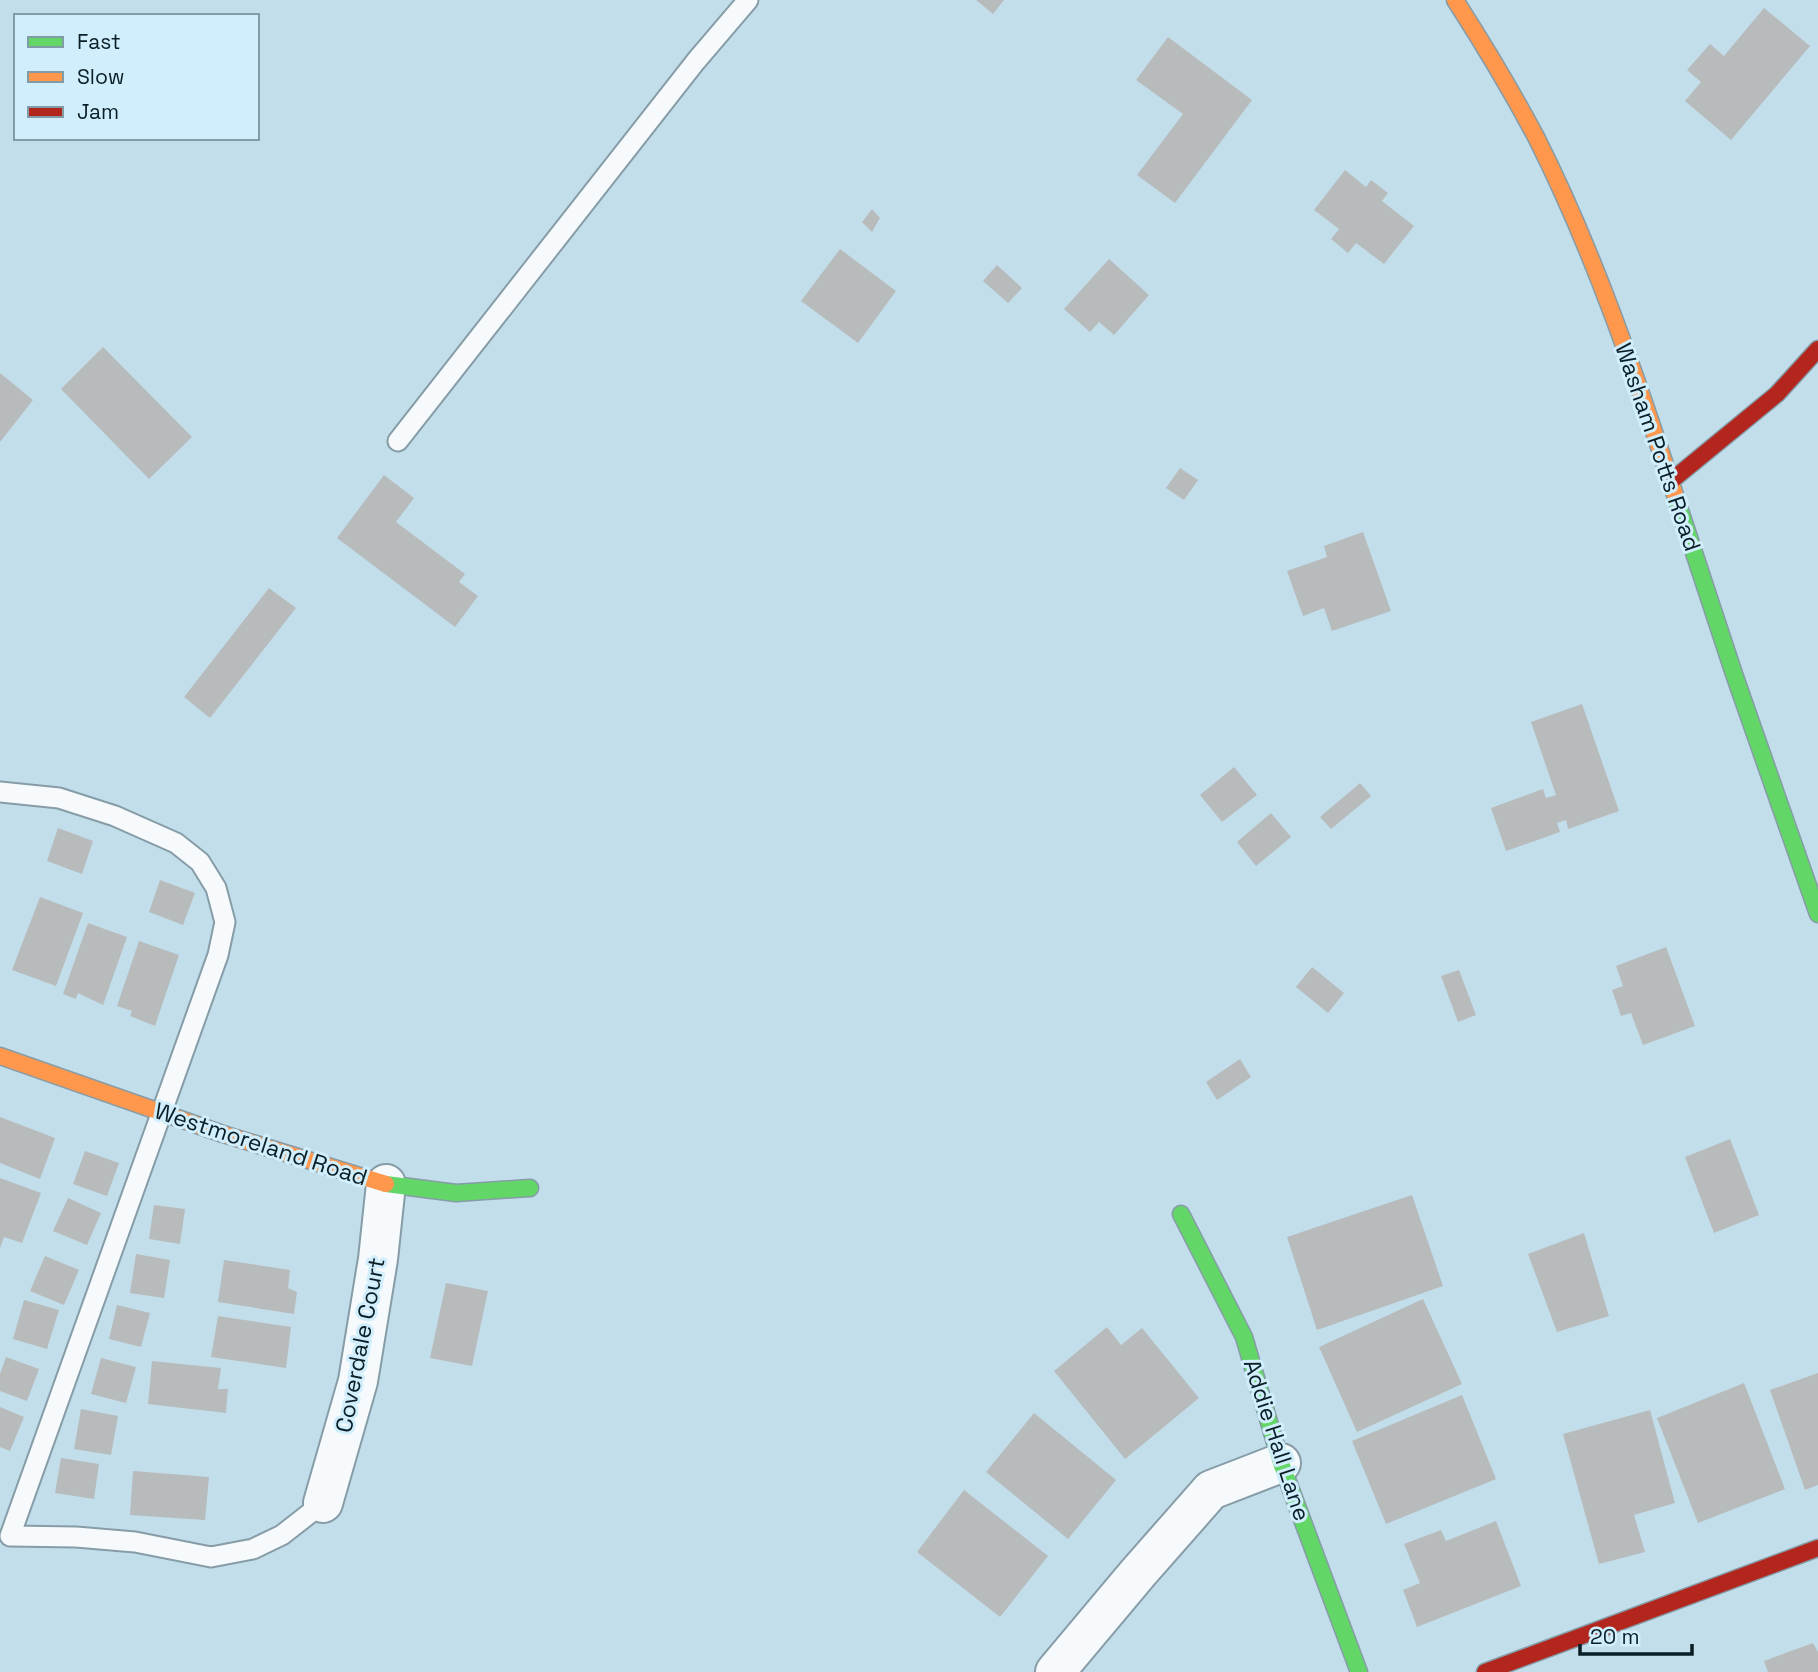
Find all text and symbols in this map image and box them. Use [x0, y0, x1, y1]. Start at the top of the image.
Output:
legend [14, 14, 259, 140]
text: Fast [77, 28, 121, 55]
text: Slow [77, 63, 125, 90]
text: Jam [77, 98, 119, 125]
street label: Washam Potts Road [1608, 339, 1708, 555]
street label: Westmoreland Road [151, 1095, 371, 1193]
street label: Coverdale Court [328, 1255, 392, 1435]
street label: Addie Hall Lane [1237, 1355, 1317, 1525]
scale bar [1580, 1612, 1692, 1656]
text: 20 m [1590, 1623, 1640, 1650]

